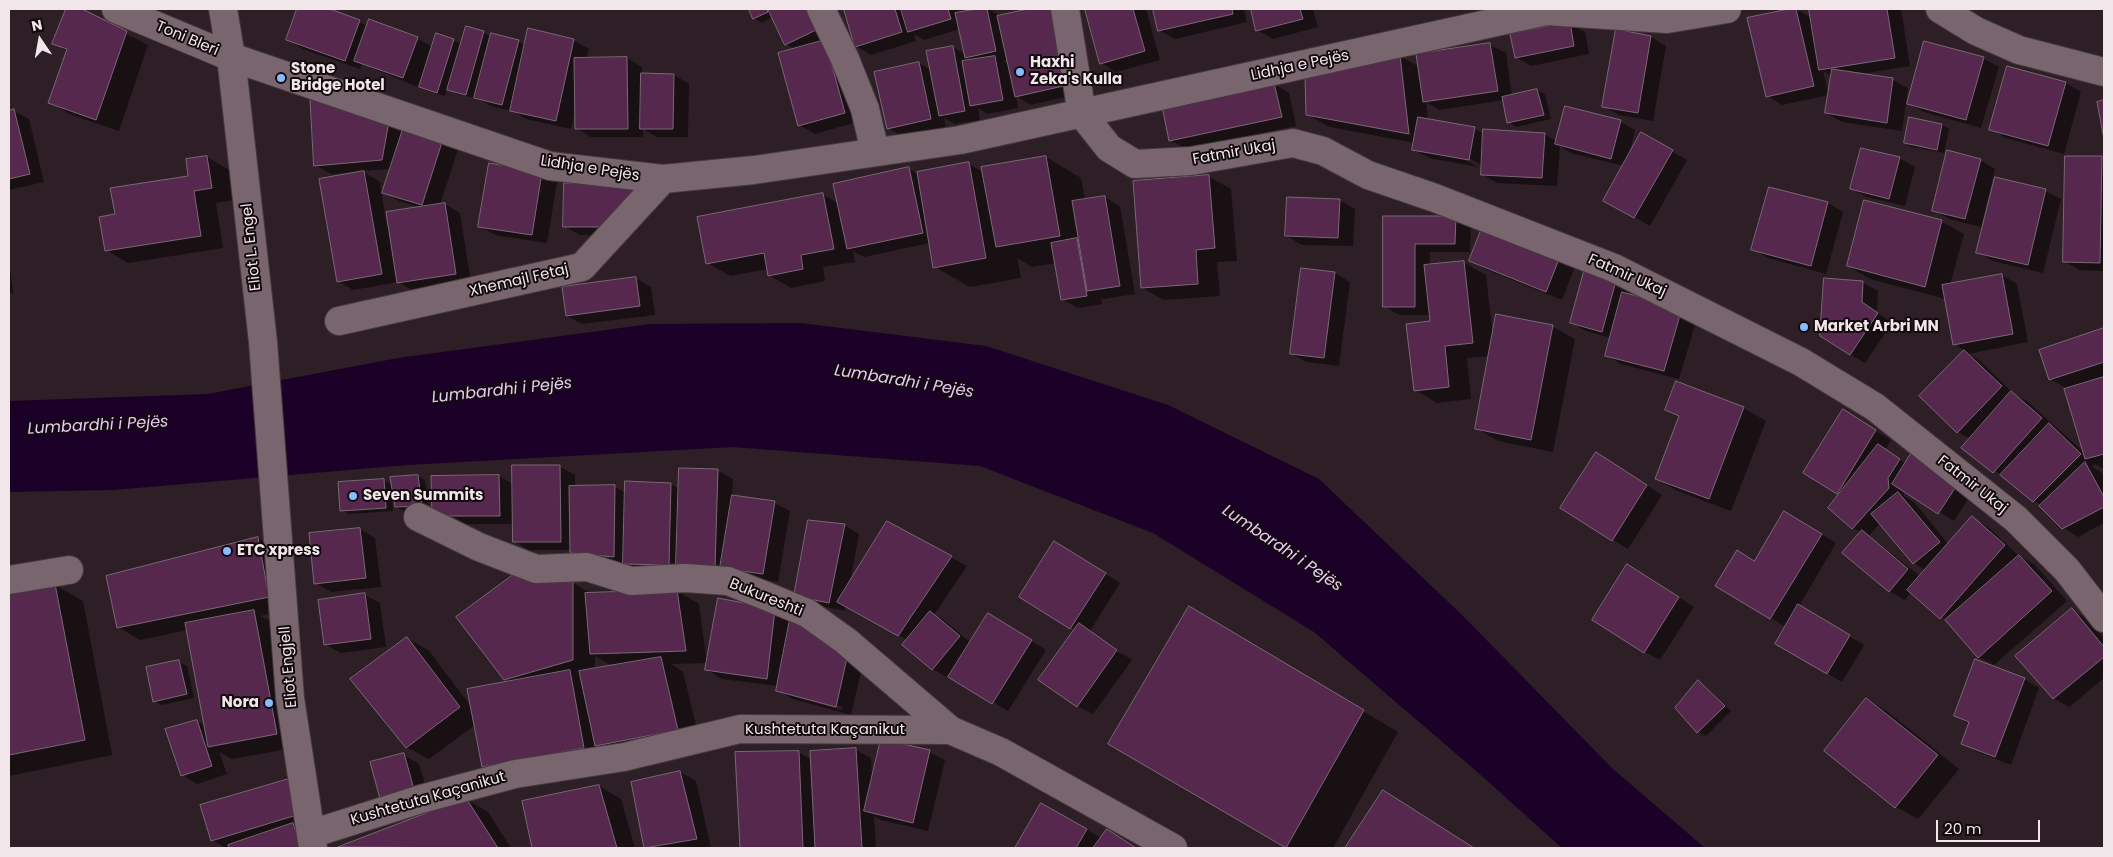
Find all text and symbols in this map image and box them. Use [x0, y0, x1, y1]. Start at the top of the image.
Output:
text: N [30, 14, 44, 36]
north arrow [15, 15, 65, 65]
street label: Toni Bleri [153, 18, 221, 60]
street label: Lidhja e Pejës [1249, 47, 1351, 85]
place label: Haxhi Zeka's Kulla [1030, 54, 1122, 89]
place label: Stone Bridge Hotel [291, 60, 385, 95]
marker: Haxhi Zeka's Kulla [1014, 66, 1026, 78]
marker: Stone Bridge Hotel [275, 72, 287, 84]
street label: Fatmir Ukaj [1191, 137, 1277, 169]
street label: Lidhja e Pejës [539, 152, 641, 186]
street label: Eliot L. Engel [238, 202, 266, 292]
street label: Fatmir Ukaj [1585, 251, 1669, 301]
street label: Xhemajl Fetaj [468, 261, 570, 301]
place label: Market Arbri MN [1814, 318, 1939, 336]
marker: Market Arbri MN [1798, 321, 1810, 333]
water label: Lumbardhi i Pejës [833, 361, 975, 403]
water label: Lumbardhi i Pejës [431, 374, 573, 408]
water label: Lumbardhi i Pejës [27, 413, 169, 439]
street label: Fatmir Ukaj [1934, 452, 2010, 518]
place label: Seven Summits [363, 487, 483, 505]
marker: Seven Summits [347, 490, 359, 502]
water label: Lumbardhi i Pejës [1218, 502, 1346, 596]
place label: ETC xpress [237, 542, 320, 560]
marker: ETC xpress [221, 545, 233, 557]
street label: Bukureshti [727, 575, 805, 621]
street label: Eliot Engjell [276, 625, 302, 709]
place label: Nora [222, 694, 259, 712]
marker: Nora [263, 697, 275, 709]
street label: Kushtetuta Kaçanikut [745, 721, 905, 739]
street label: Kushtetuta Kaçanikut [349, 768, 507, 830]
scale bar [1938, 810, 2042, 842]
text: 20 m [1944, 818, 1982, 839]

